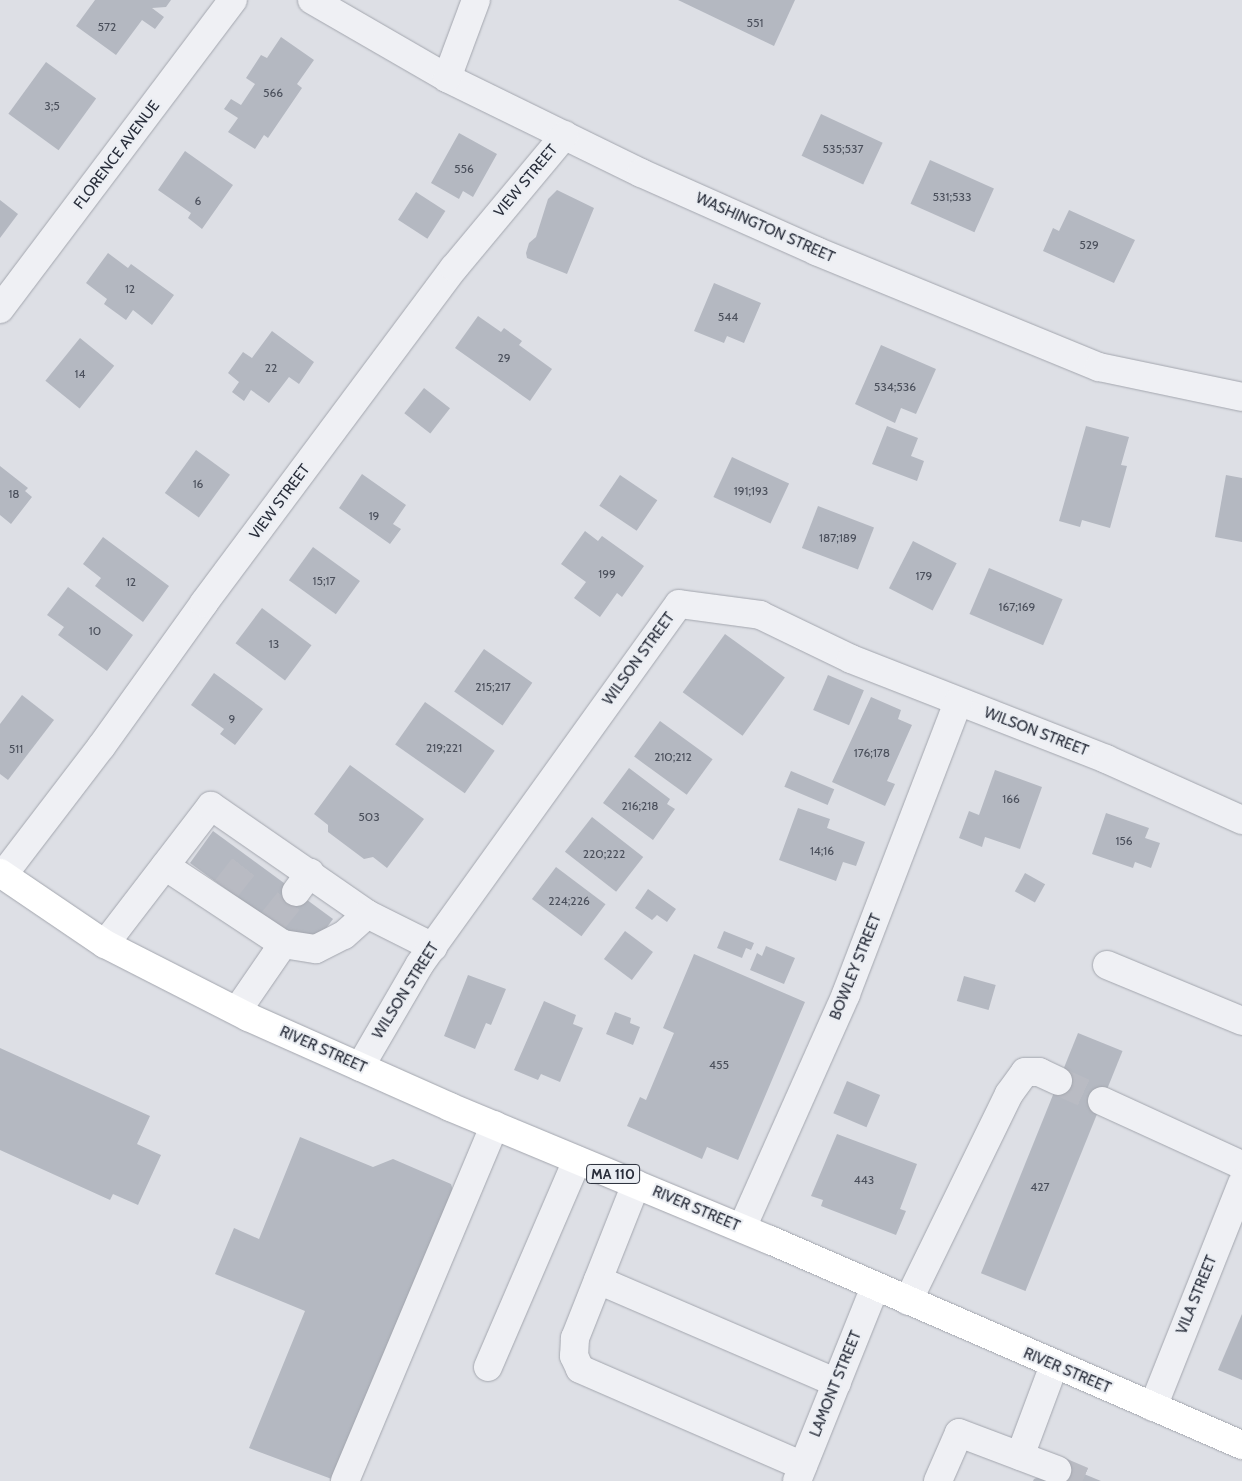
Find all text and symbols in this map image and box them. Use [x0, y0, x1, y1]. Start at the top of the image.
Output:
house number: 551 [747, 16, 763, 30]
house number: 572 [98, 20, 116, 34]
house number: 566 [263, 86, 283, 100]
street label: FLORENCE AVENUE [70, 97, 164, 213]
house number: 3;5 [44, 99, 60, 113]
street label: VIEW STREET [490, 141, 562, 221]
house number: 535;537 [822, 142, 864, 156]
house number: 556 [454, 162, 474, 176]
street label: WASHINGTON STREET [693, 189, 837, 267]
house number: 531;533 [933, 190, 971, 204]
house number: 6 [195, 194, 201, 208]
house number: 529 [1079, 238, 1099, 252]
house number: 12 [125, 282, 135, 296]
house number: 544 [718, 310, 738, 324]
house number: 29 [497, 351, 511, 365]
house number: 22 [265, 361, 277, 375]
house number: 14 [75, 367, 85, 381]
house number: 534;536 [874, 380, 916, 394]
street label: VIEW STREET [246, 461, 314, 543]
house number: 16 [193, 477, 203, 491]
house number: 191;193 [734, 484, 768, 498]
house number: 18 [8, 487, 20, 501]
house number: 19 [369, 509, 379, 523]
house number: 187;189 [819, 531, 857, 545]
house number: 199 [598, 567, 616, 581]
house number: 179 [916, 569, 932, 583]
house number: 15;17 [313, 574, 335, 588]
house number: 12 [126, 575, 136, 589]
house number: 167;169 [999, 600, 1035, 614]
street label: WILSON STREET [599, 609, 679, 709]
house number: 10 [89, 624, 101, 638]
house number: 13 [269, 637, 279, 651]
house number: 215;217 [475, 680, 511, 694]
street label: WILSON STREET [981, 704, 1091, 760]
house number: 9 [229, 712, 235, 726]
house number: 219;221 [426, 741, 462, 755]
house number: 511 [9, 742, 23, 756]
house number: 176;178 [854, 746, 890, 760]
house number: 210;212 [654, 750, 692, 764]
house number: 166 [1002, 792, 1020, 806]
house number: 216;218 [621, 799, 659, 813]
house number: 503 [358, 810, 380, 824]
house number: 156 [1115, 834, 1133, 848]
house number: 14;16 [810, 844, 834, 858]
house number: 220;222 [583, 847, 625, 861]
house number: 224;226 [548, 894, 590, 908]
street label: BOWLEY STREET [827, 911, 885, 1023]
street label: WILSON STREET [369, 940, 443, 1042]
street label: RIVER STREET [277, 1023, 369, 1077]
house number: 455 [709, 1058, 729, 1072]
road number: MA 110 [586, 1162, 640, 1186]
house number: 443 [854, 1173, 874, 1187]
house number: 427 [1030, 1180, 1050, 1194]
street label: RIVER STREET [650, 1183, 742, 1235]
street label: VILA STREET [1173, 1253, 1221, 1337]
street label: LAMONT STREET [807, 1328, 865, 1440]
street label: RIVER STREET [1021, 1345, 1113, 1397]

